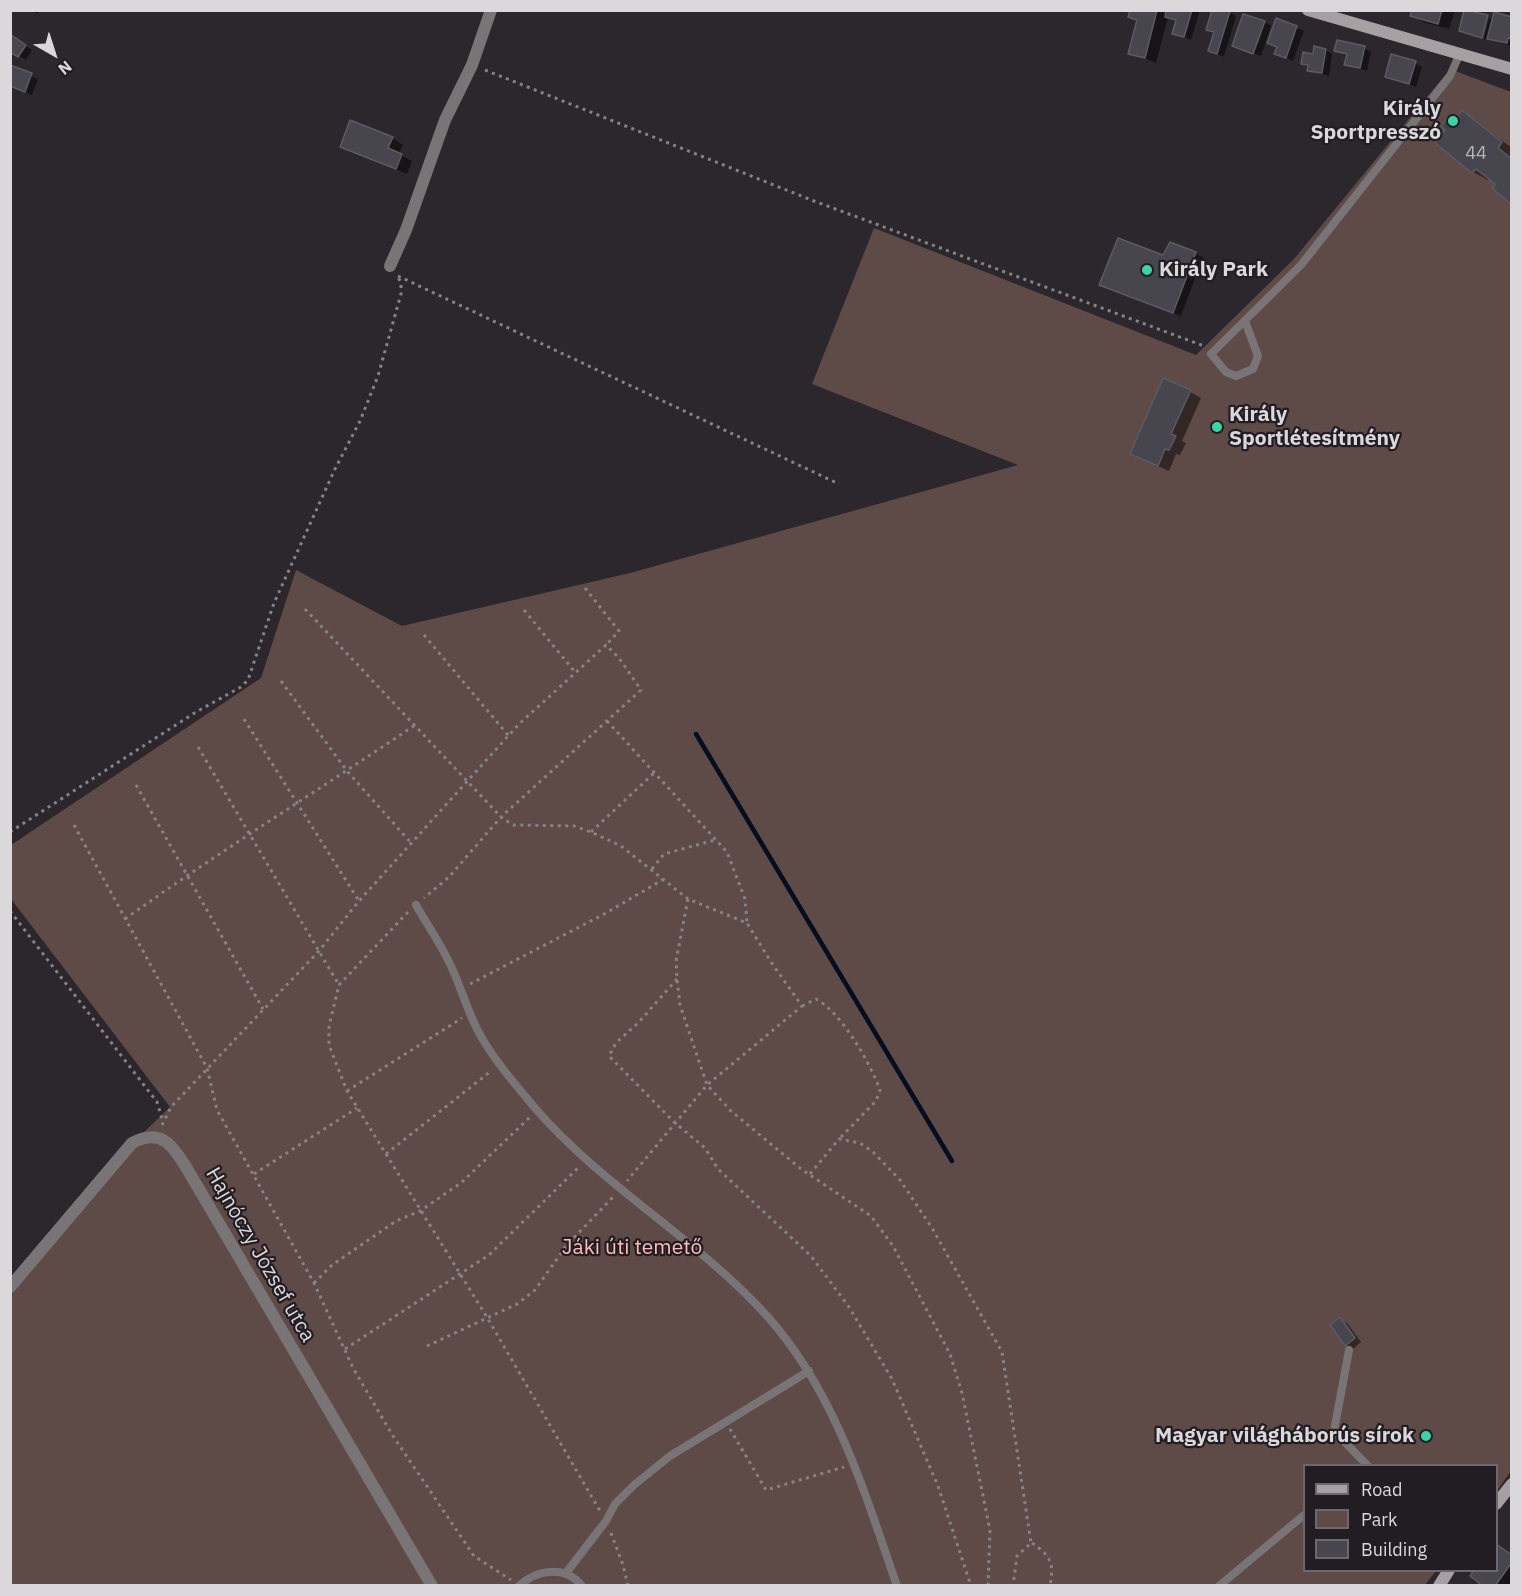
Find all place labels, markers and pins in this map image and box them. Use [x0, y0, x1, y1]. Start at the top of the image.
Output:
place label: Király Sportpresszó [1310, 96, 1441, 146]
marker: Király Sportpresszó [1446, 114, 1460, 128]
place label: Király Park [1159, 257, 1268, 283]
marker: Király Park [1140, 263, 1154, 277]
place label: Király Sportlétesítmény [1229, 402, 1400, 452]
marker: Király Sportlétesítmény [1210, 420, 1224, 434]
place label: Magyar világháborús sírok [1155, 1423, 1414, 1449]
marker: Magyar világháborús sírok [1419, 1429, 1433, 1443]

